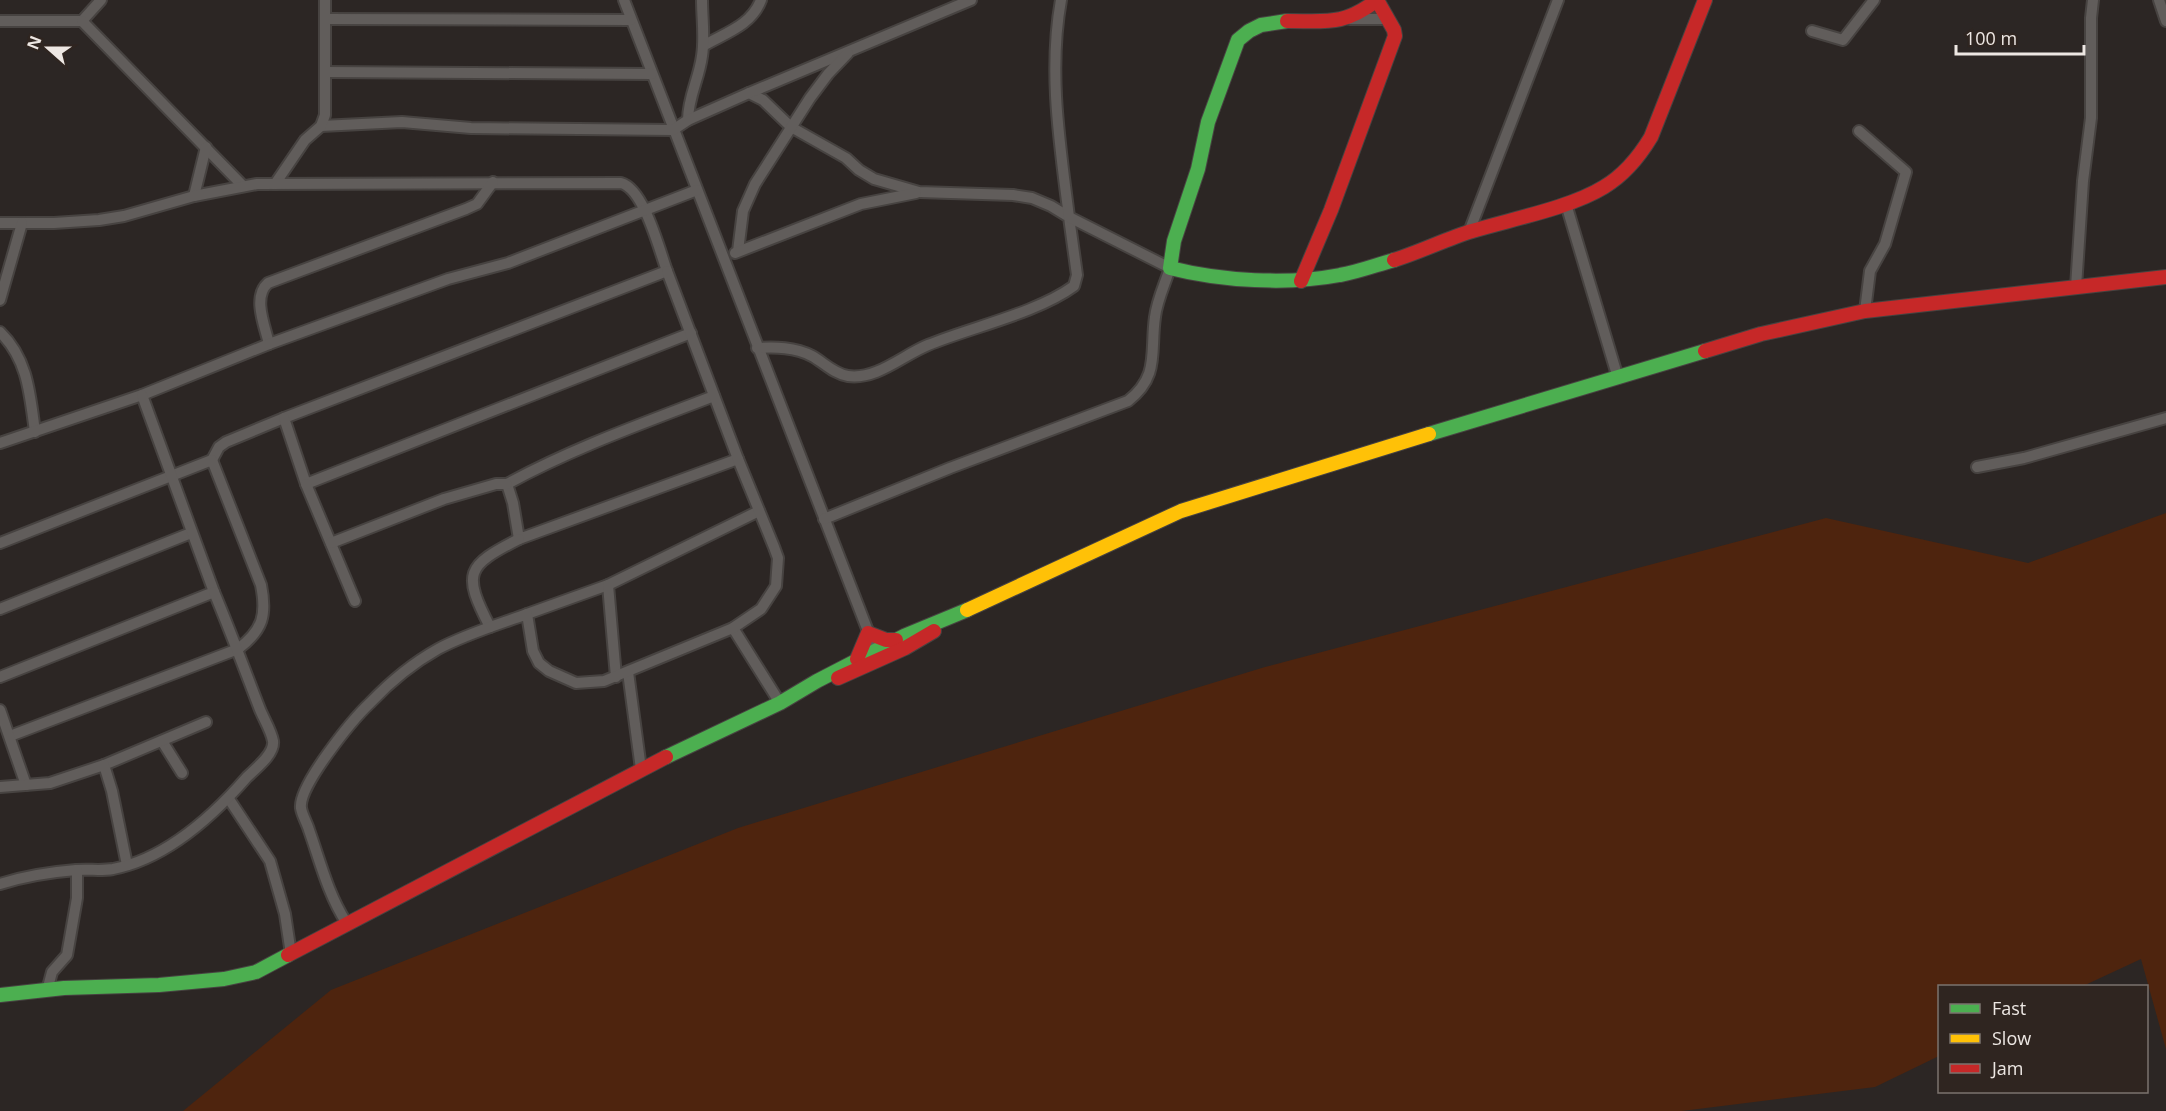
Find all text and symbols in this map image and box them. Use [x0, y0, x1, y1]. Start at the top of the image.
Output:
north arrow [18, 18, 78, 78]
scale bar [1956, 18, 2084, 56]
text: 100 m [1965, 26, 2017, 50]
text: N [21, 33, 47, 53]
legend [1938, 985, 2148, 1093]
text: Fast [1992, 996, 2026, 1020]
text: Slow [1992, 1026, 2031, 1050]
text: Jam [1990, 1056, 2024, 1080]

